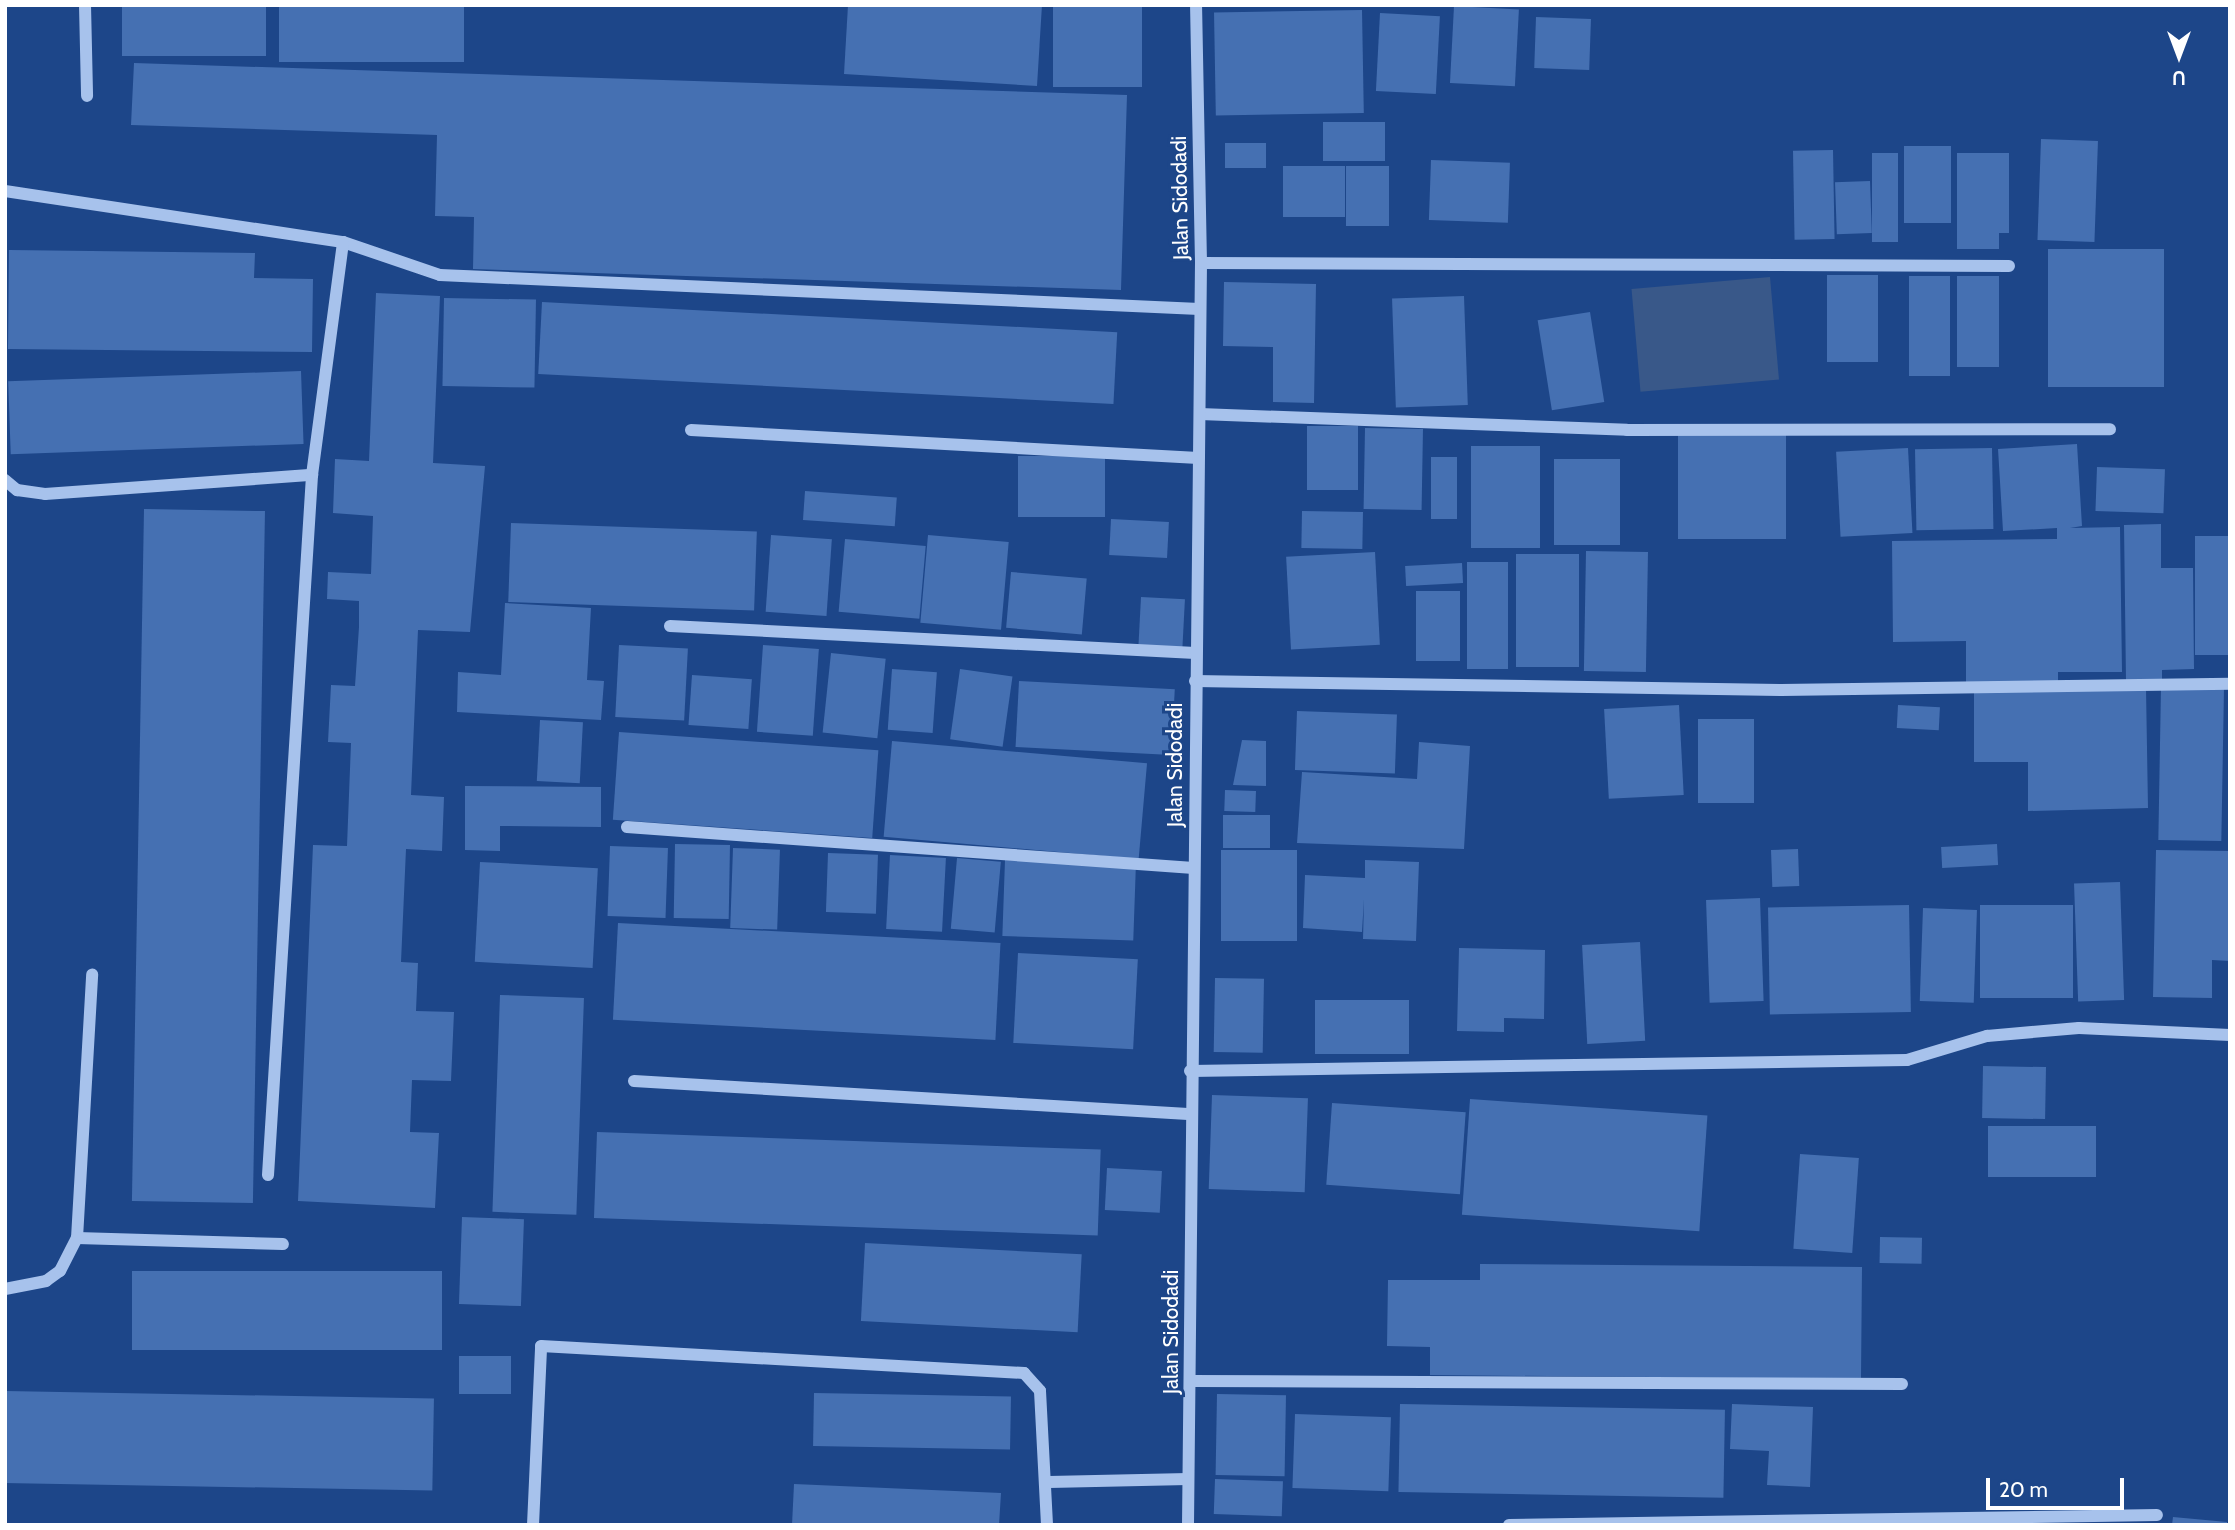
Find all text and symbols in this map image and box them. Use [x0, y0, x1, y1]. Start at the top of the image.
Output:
north arrow [2144, 21, 2214, 91]
text: U [2172, 66, 2186, 89]
street label: Jalan Sidodadi [1166, 136, 1194, 260]
street label: Jalan Sidodadi [1162, 703, 1188, 827]
street label: Jalan Sidodadi [1158, 1270, 1184, 1394]
scale bar [1990, 1464, 2128, 1508]
text: 20 m [1999, 1477, 2048, 1502]

